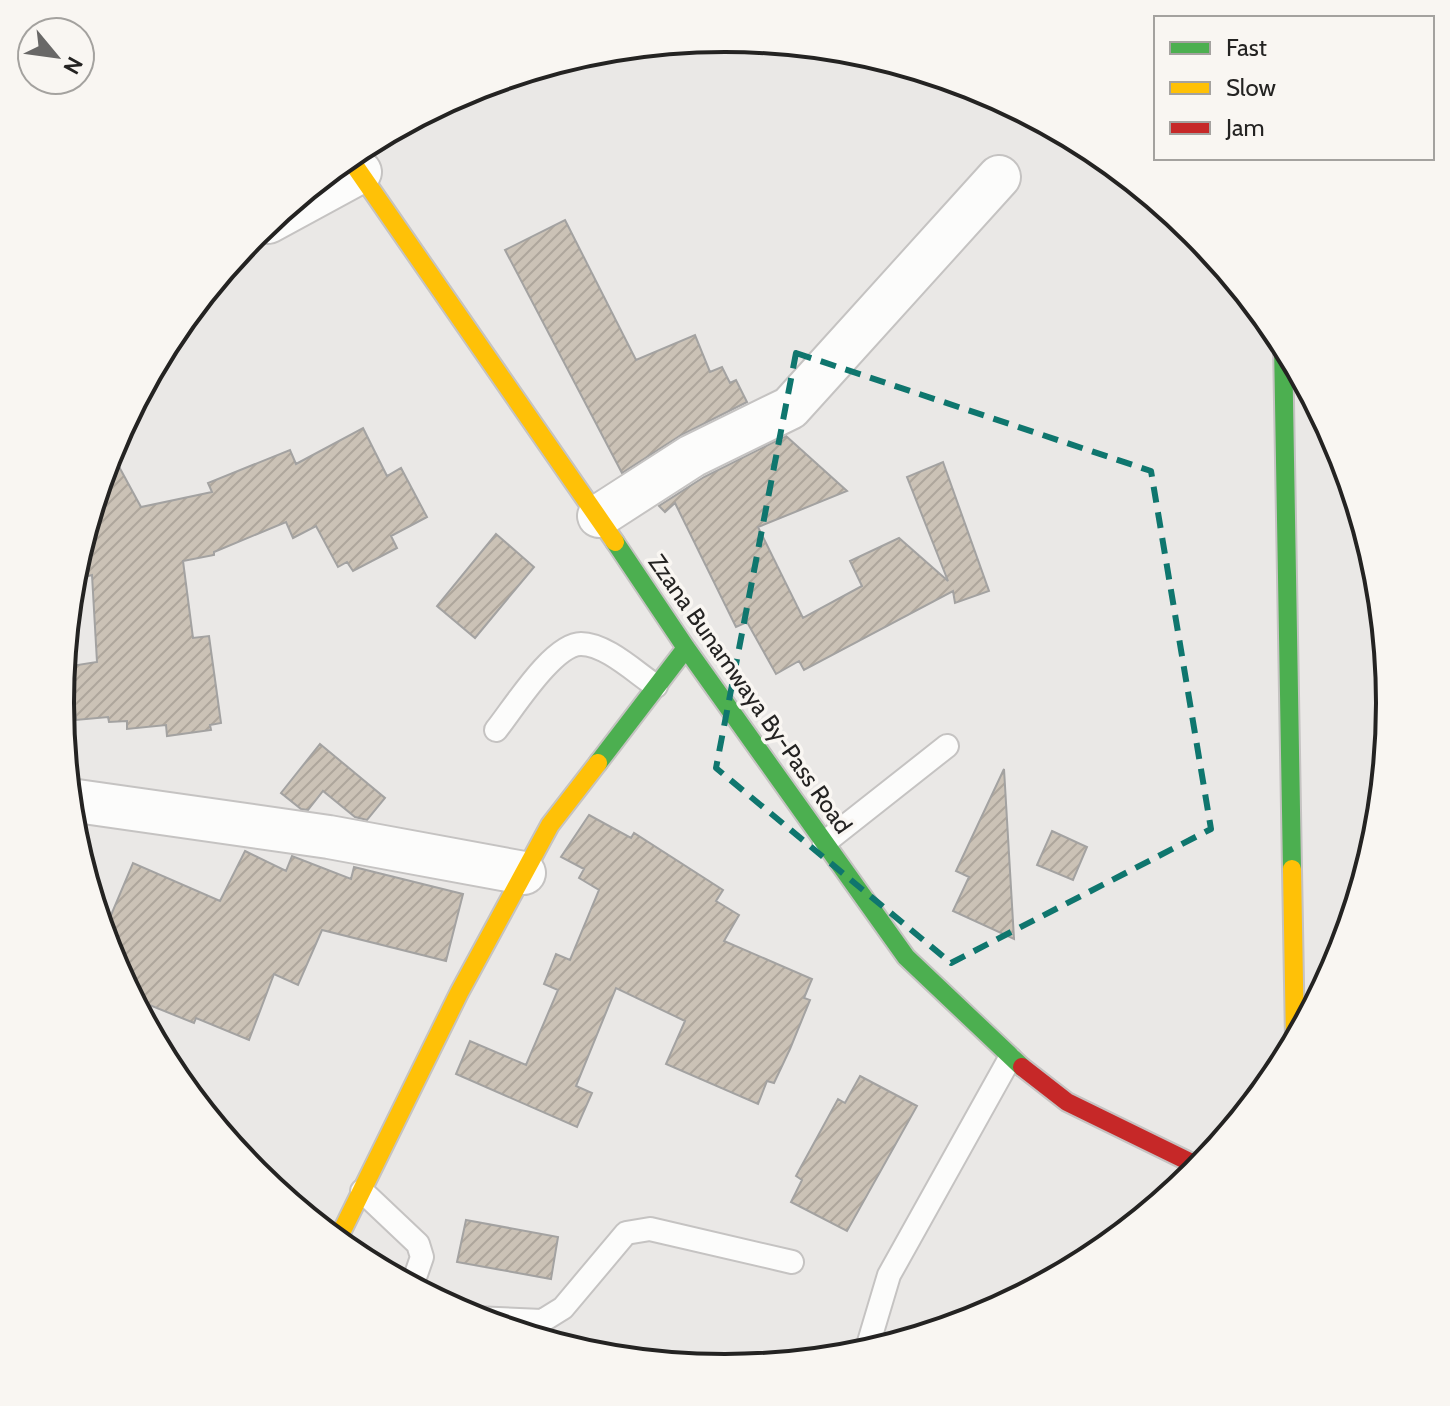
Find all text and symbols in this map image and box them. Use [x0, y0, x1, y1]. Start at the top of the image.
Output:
north arrow [16, 16, 96, 96]
legend [1154, 16, 1434, 160]
text: Fast [1226, 33, 1267, 62]
text: N [57, 52, 89, 79]
text: Slow [1226, 73, 1276, 102]
text: Jam [1225, 113, 1264, 142]
street label: Zzana Bunamwaya By-Pass Road [643, 548, 858, 839]

